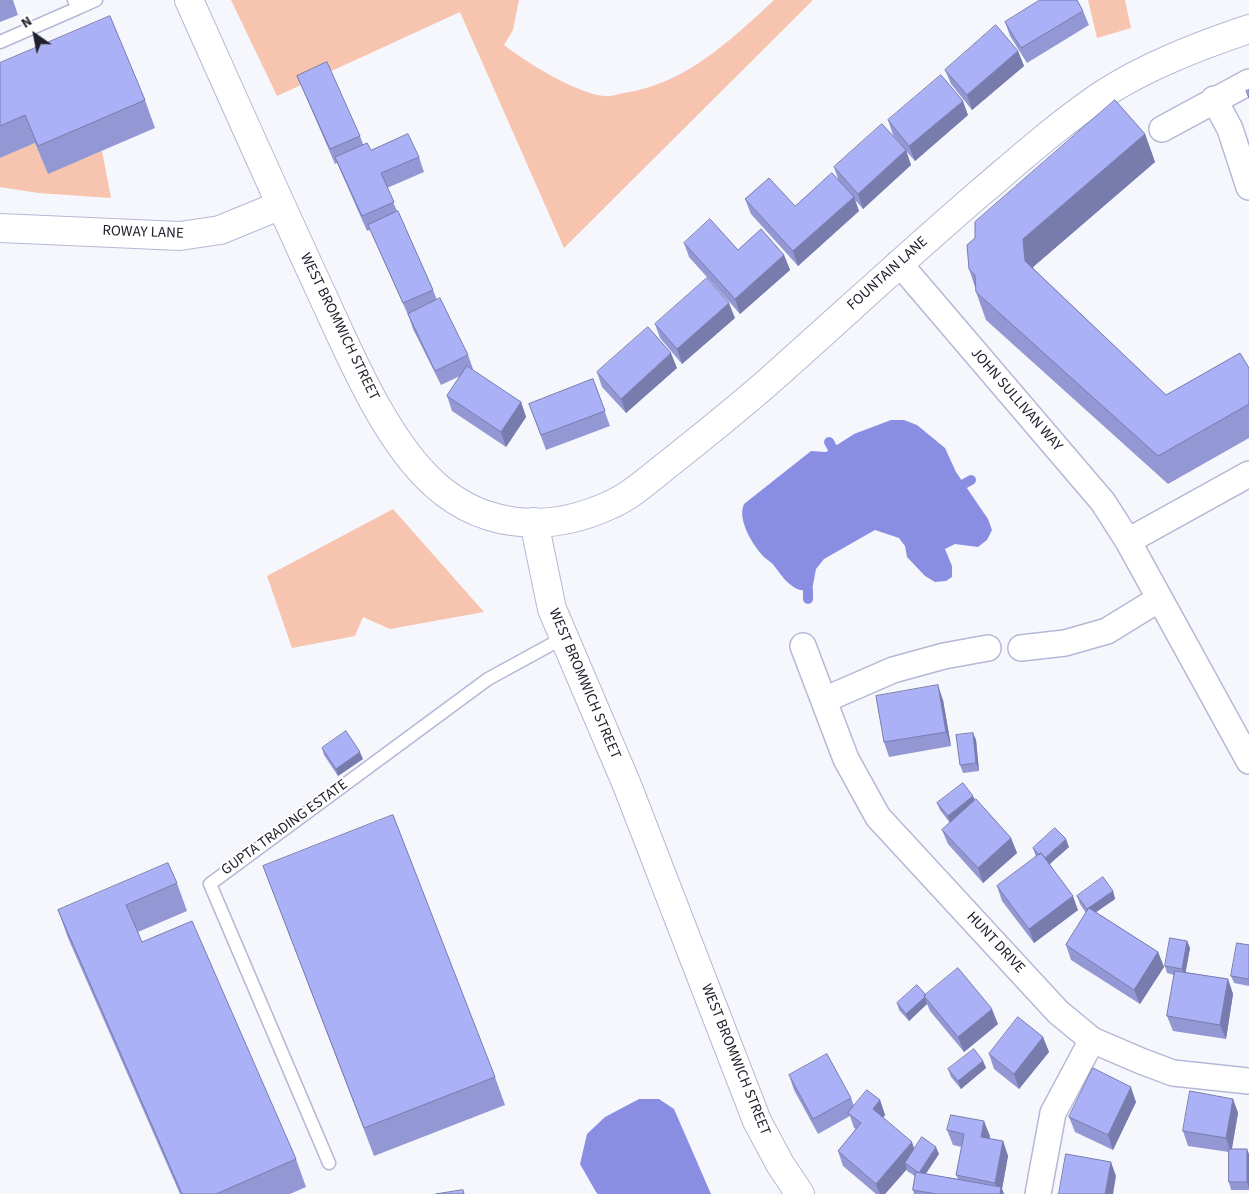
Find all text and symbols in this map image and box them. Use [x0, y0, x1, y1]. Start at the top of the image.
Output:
north arrow [10, 10, 60, 60]
text: N [17, 11, 36, 33]
street label: ROWAY LANE [102, 223, 184, 243]
street label: FOUNTAIN LANE [844, 233, 932, 315]
street label: WEST BROMWICH STREET [295, 250, 383, 404]
street label: JOHN SULLIVAN WAY [966, 345, 1066, 455]
street label: WEST BROMWICH STREET [544, 606, 624, 762]
street label: GUPTA TRADING ESTATE [218, 776, 352, 880]
street label: HUNT DRIVE [962, 909, 1028, 977]
street label: WEST BROMWICH STREET [696, 982, 774, 1138]

